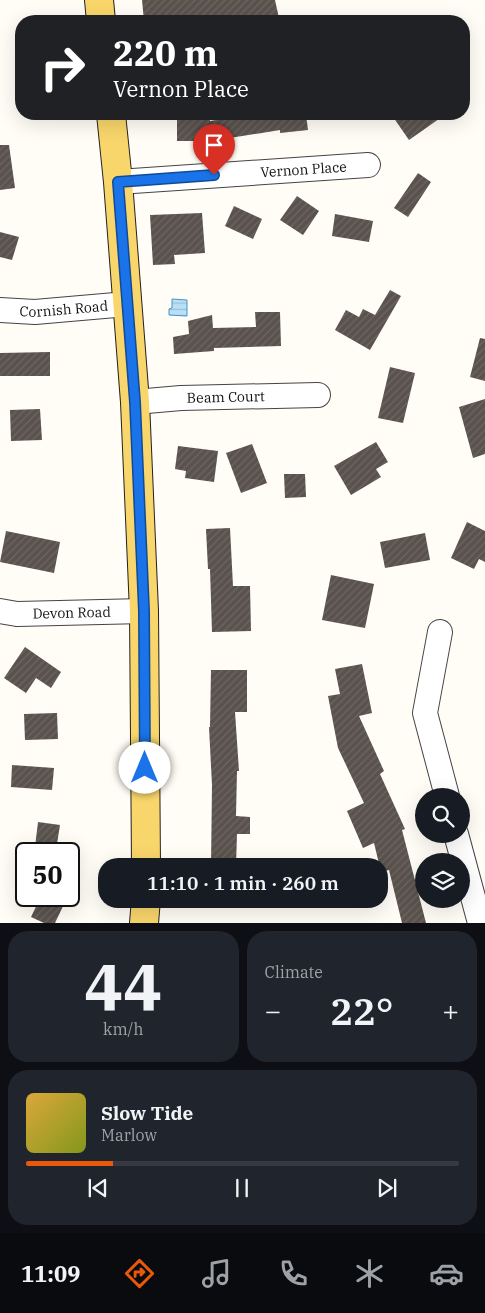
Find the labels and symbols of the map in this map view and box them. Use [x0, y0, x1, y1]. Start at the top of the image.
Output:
pin [193, 124, 235, 175]
street label: Vernon Place [260, 157, 347, 181]
street label: Cornish Road [19, 297, 109, 321]
street label: Beam Court [187, 387, 265, 407]
street label: Devon Road [32, 603, 112, 623]
position arrow [118, 741, 170, 793]
speed limit sign: 50 [15, 842, 80, 907]

